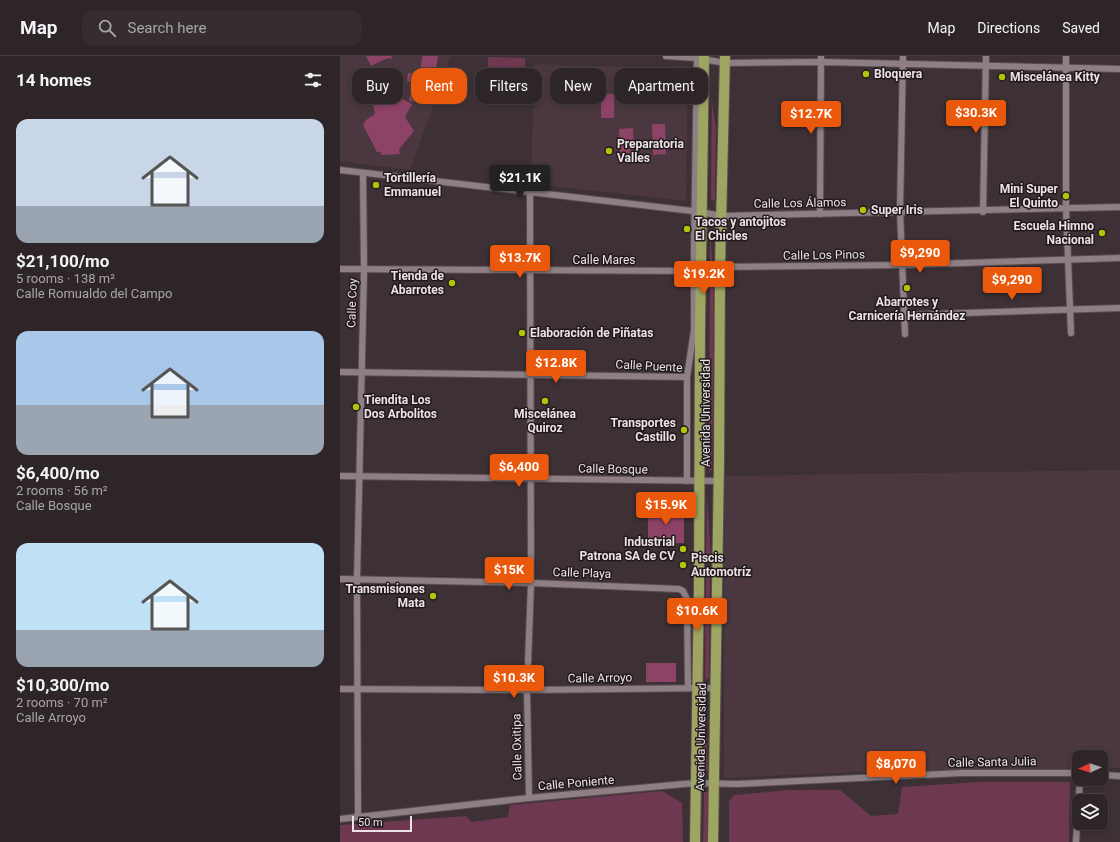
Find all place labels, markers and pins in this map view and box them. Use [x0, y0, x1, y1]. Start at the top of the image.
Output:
place label: Bloquera [874, 67, 923, 81]
marker: Bloquera [861, 69, 871, 79]
place label: Miscelánea Kitty [1010, 70, 1101, 84]
marker: Miscelánea Kitty [997, 72, 1007, 82]
pin: $30.3K [943, 100, 1009, 134]
pin: $12.7K [778, 101, 844, 135]
place label: Preparatoria Valles [617, 137, 685, 165]
marker: Preparatoria Valles [604, 146, 614, 156]
pin: $21.1K [487, 165, 553, 199]
place label: Tortillería Emmanuel [384, 171, 441, 199]
marker: Tortillería Emmanuel [371, 180, 381, 190]
place label: Mini Super El Quinto [1000, 182, 1059, 210]
marker: Mini Super El Quinto [1061, 191, 1071, 201]
place label: Super Iris [871, 203, 923, 217]
marker: Super Iris [858, 205, 868, 215]
place label: Tacos y antojitos El Chicles [695, 215, 786, 243]
place label: Escuela Himno Nacional [1014, 219, 1094, 247]
marker: Tacos y antojitos El Chicles [682, 224, 692, 234]
marker: Escuela Himno Nacional [1097, 228, 1107, 238]
pin: $9,290 [887, 240, 953, 274]
pin: $13.7K [487, 245, 553, 279]
pin: $19.2K [671, 261, 737, 295]
pin: $9,290 [979, 267, 1045, 301]
place label: Tienda de Abarrotes [391, 269, 445, 297]
marker: Tienda de Abarrotes [447, 278, 457, 288]
marker: Abarrotes y Carnicería Hernández [902, 283, 912, 293]
place label: Abarrotes y Carnicería Hernández [849, 295, 965, 323]
place label: Elaboración de Piñatas [530, 326, 653, 340]
marker: Elaboración de Piñatas [517, 328, 527, 338]
pin: $12.8K [523, 350, 589, 384]
place label: Tiendita Los Dos Arbolitos [364, 393, 437, 421]
marker: Miscelánea Quiroz [540, 396, 550, 406]
marker: Tiendita Los Dos Arbolitos [351, 402, 361, 412]
place label: Miscelánea Quiroz [514, 407, 576, 435]
place label: Transportes Castillo [611, 416, 676, 444]
marker: Transportes Castillo [679, 425, 689, 435]
pin: $6,400 [486, 454, 552, 488]
pin: $15.9K [633, 492, 699, 526]
place label: Industrial Patrona SA de CV [579, 535, 675, 563]
marker: Industrial Patrona SA de CV [678, 544, 688, 554]
place label: Piscis Automotríz [691, 551, 751, 579]
pin: $15K [485, 557, 533, 591]
marker: Piscis Automotríz [678, 560, 688, 570]
place label: Transmisiones Mata [345, 582, 426, 610]
marker: Transmisiones Mata [428, 591, 438, 601]
pin: $10.6K [664, 598, 730, 632]
pin: $10.3K [481, 665, 547, 699]
pin: $8,070 [863, 751, 929, 785]

